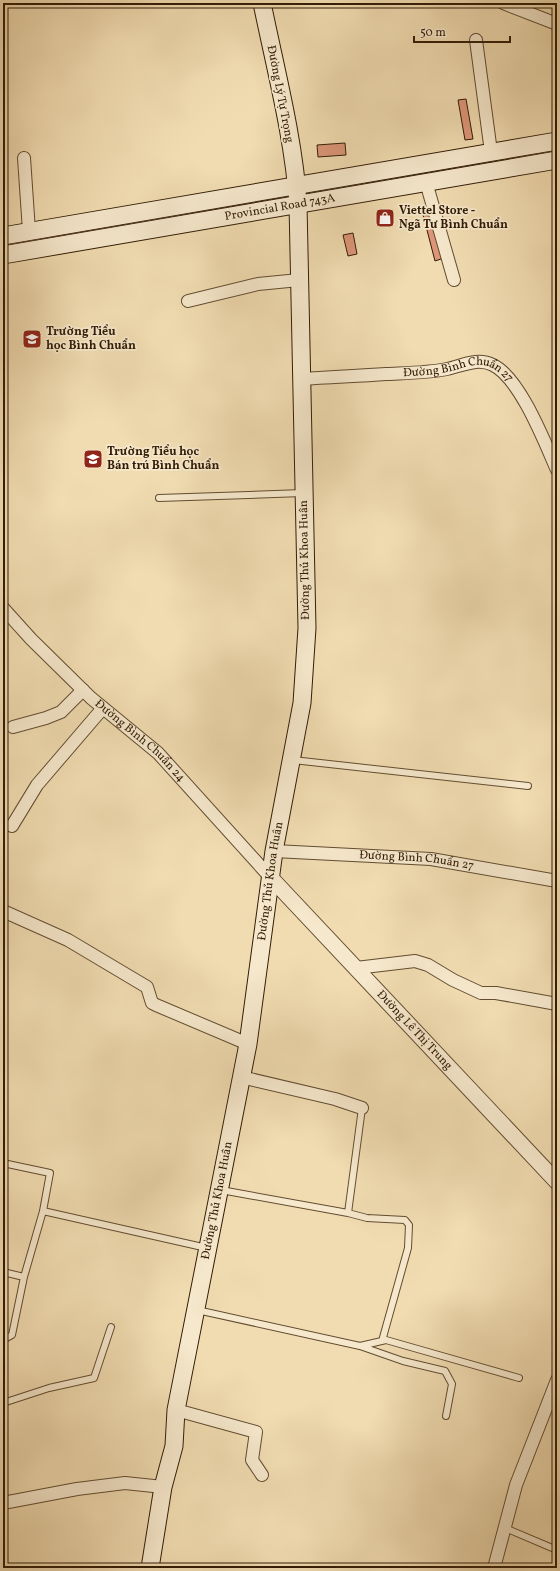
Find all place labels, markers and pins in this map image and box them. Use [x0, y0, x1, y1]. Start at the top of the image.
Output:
place label: Viettel Store - Ngã Tư Bình Chuẩn [399, 203, 508, 233]
shop icon: Viettel Store - Ngã Tư Bình Chuẩn [374, 207, 396, 229]
place label: Trường Tiểu học Bình Chuẩn [46, 324, 136, 354]
school or university icon: Trường Tiểu học Bình Chuẩn [21, 328, 43, 350]
place label: Trường Tiểu học Bán trú Bình Chuẩn [107, 444, 219, 474]
school or university icon: Trường Tiểu học Bán trú Bình Chuẩn [82, 448, 104, 470]

